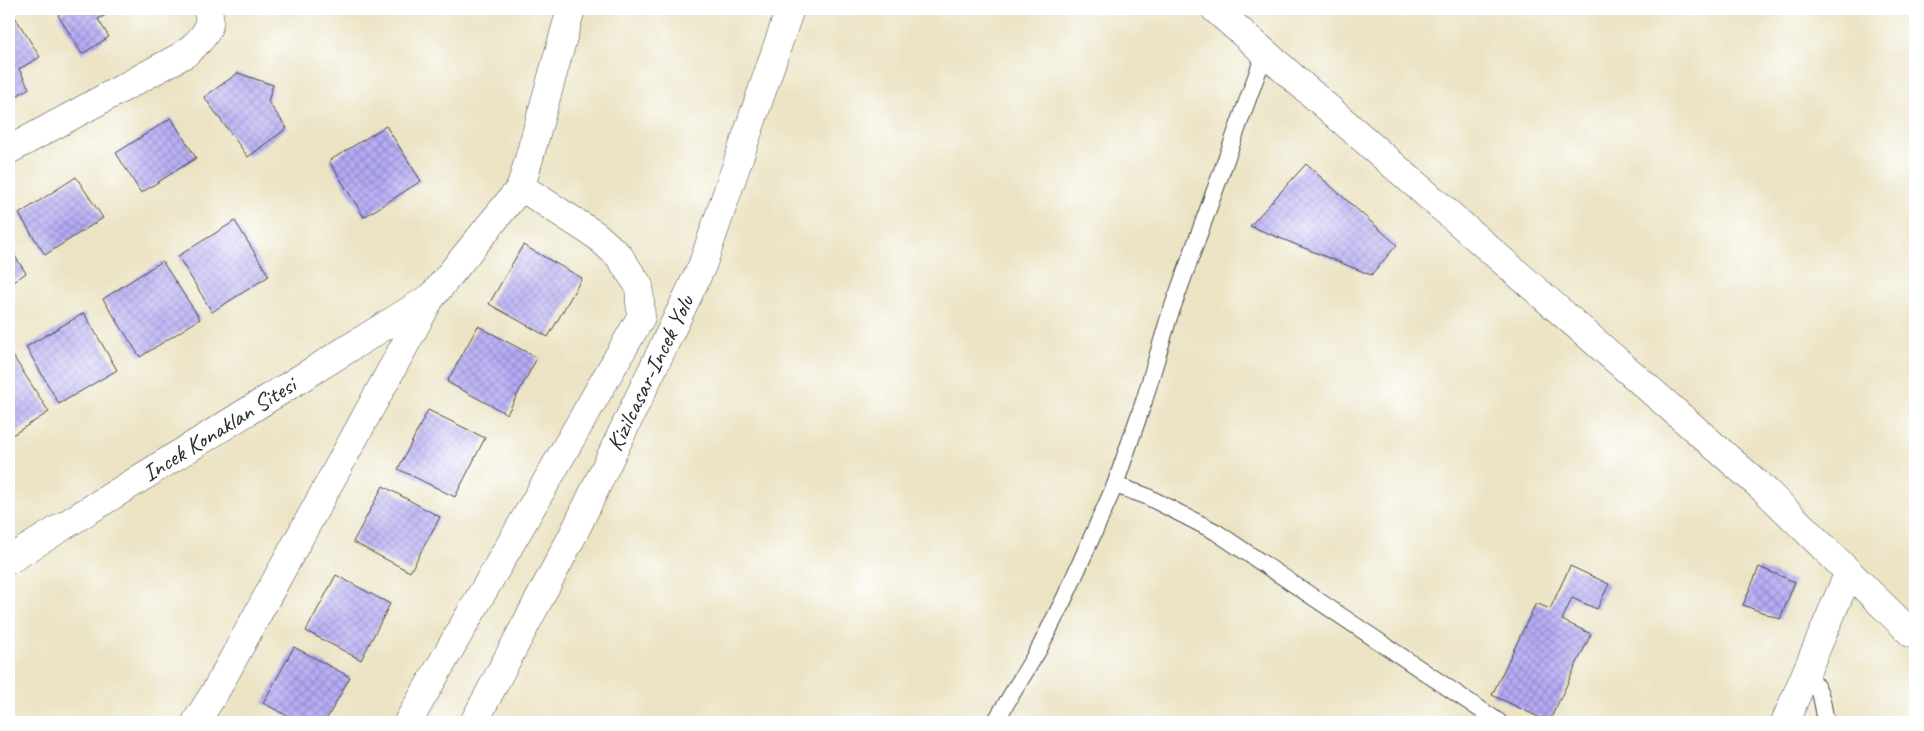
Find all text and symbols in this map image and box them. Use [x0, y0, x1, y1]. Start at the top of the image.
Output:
street label: Kizilcasar-Incek Yolu [599, 288, 702, 456]
street label: Incek Konaklan Sitesi [137, 368, 304, 488]

